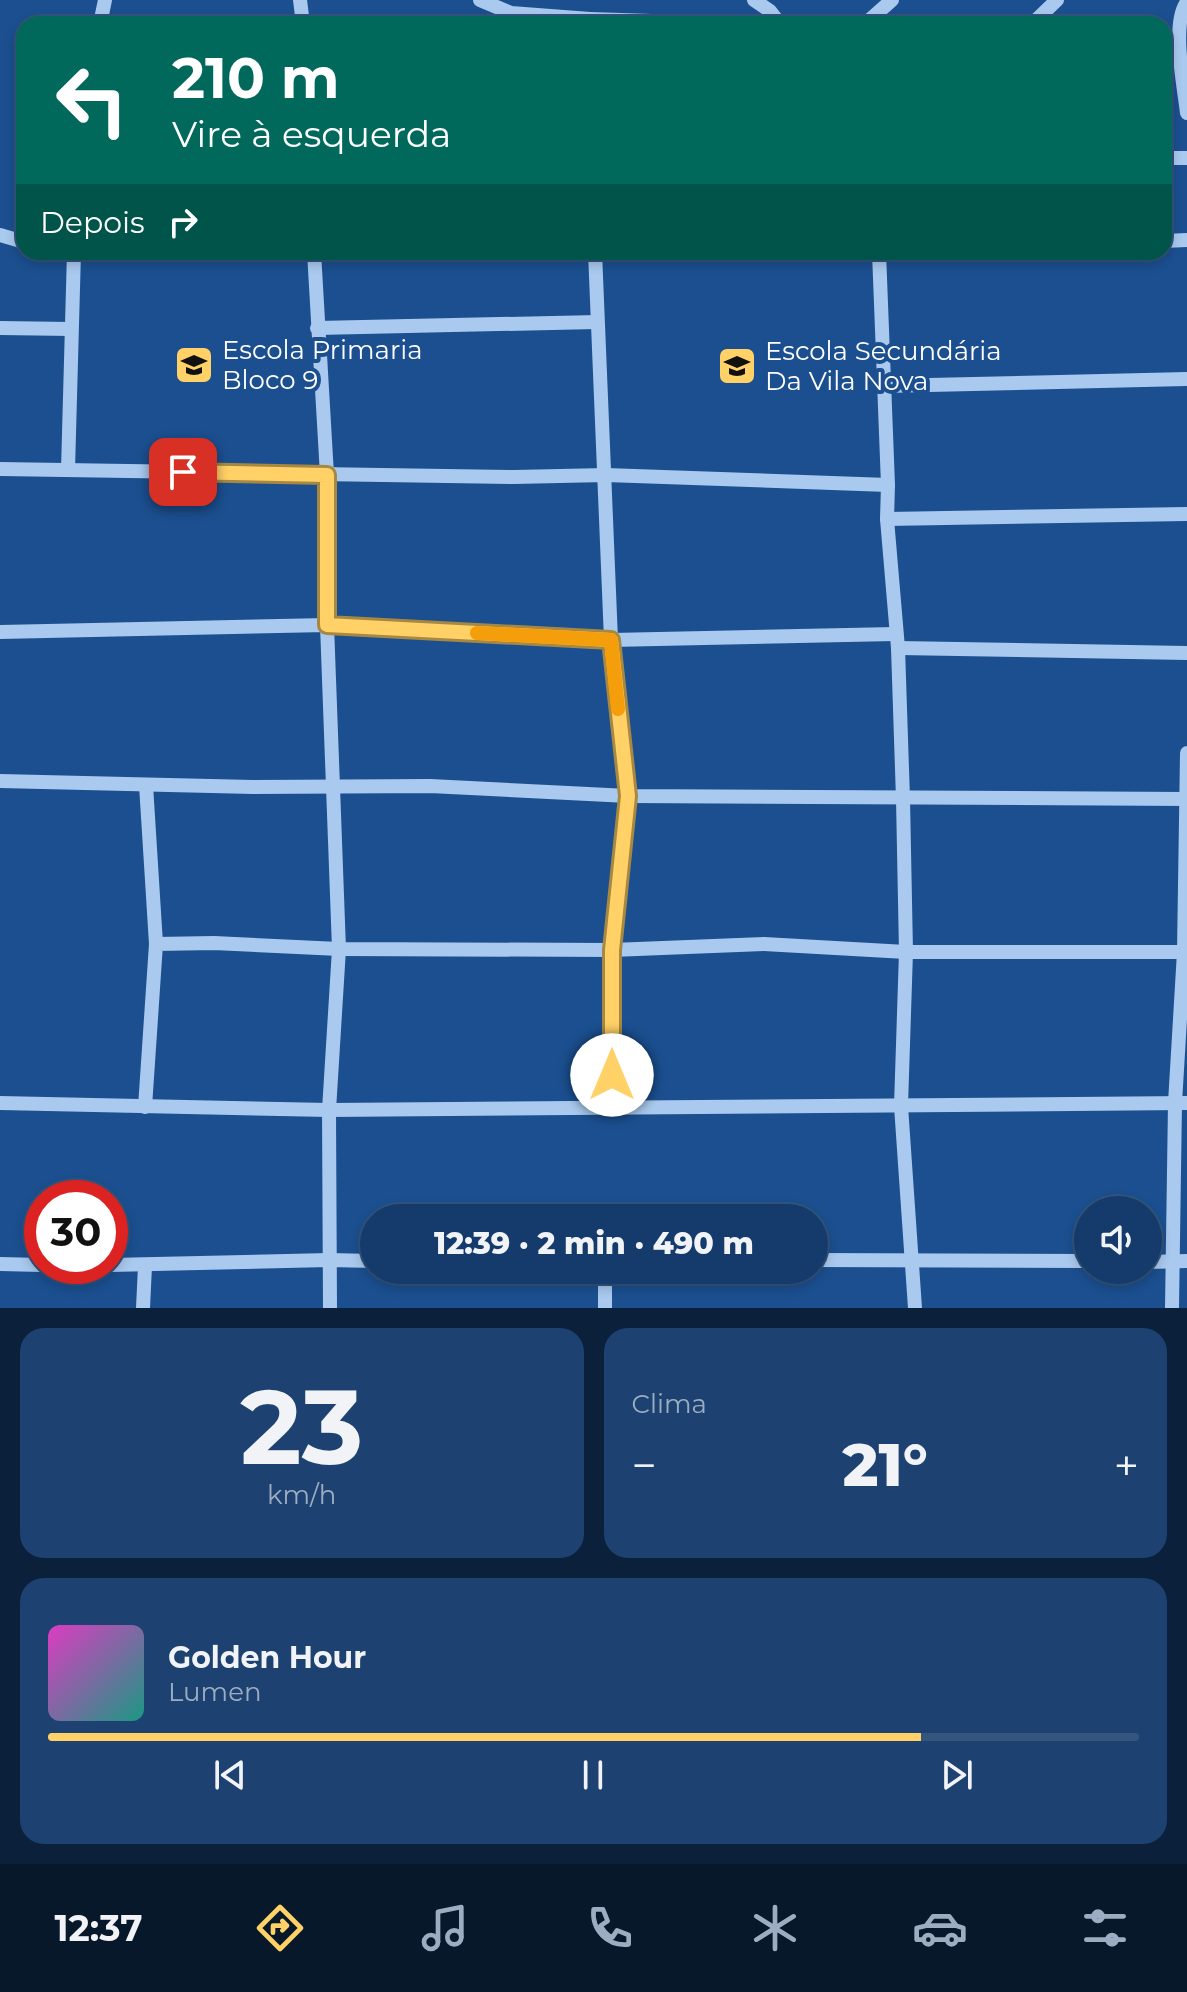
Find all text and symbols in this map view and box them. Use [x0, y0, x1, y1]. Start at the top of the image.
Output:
text: 210 m [172, 44, 340, 112]
icon: left [40, 48, 144, 152]
text: Vire à esquerda [172, 112, 451, 156]
icon: right [161, 200, 205, 244]
text: Depois [40, 204, 145, 241]
place label: Escola Primaria Bloco 9 [222, 334, 423, 396]
place label: Escola Secundária Da Vila Nova [765, 335, 1002, 397]
school or university icon: Escola Primaria Bloco 9 [173, 344, 215, 386]
school or university icon: Escola Secundária Da Vila Nova [716, 345, 758, 387]
pin [149, 438, 217, 506]
icon: arrive [161, 450, 205, 494]
position arrow [570, 1033, 654, 1117]
speed limit sign: 30 [24, 1180, 128, 1284]
map controls [1074, 1196, 1162, 1284]
button: sound [1074, 1196, 1162, 1284]
text: 12:39 · 2 min · 490 m [434, 1225, 754, 1262]
text: 23 [240, 1363, 363, 1490]
text: Clima [632, 1388, 707, 1420]
text: 21° [843, 1428, 928, 1501]
text: − [632, 1438, 657, 1492]
text: + [1114, 1438, 1139, 1492]
text: km/h [267, 1479, 336, 1511]
text: Golden Hour [168, 1639, 366, 1676]
text: Lumen [168, 1676, 261, 1708]
icon: previous [208, 1753, 252, 1797]
icon: pause [571, 1753, 615, 1797]
icon: next [935, 1753, 979, 1797]
icon: directions [252, 1900, 308, 1956]
icon: music [417, 1900, 473, 1956]
icon: phone [582, 1900, 638, 1956]
icon: climate [747, 1900, 803, 1956]
icon: car [912, 1900, 968, 1956]
icon: filters [1077, 1900, 1133, 1956]
text: 12:37 [54, 1906, 143, 1950]

